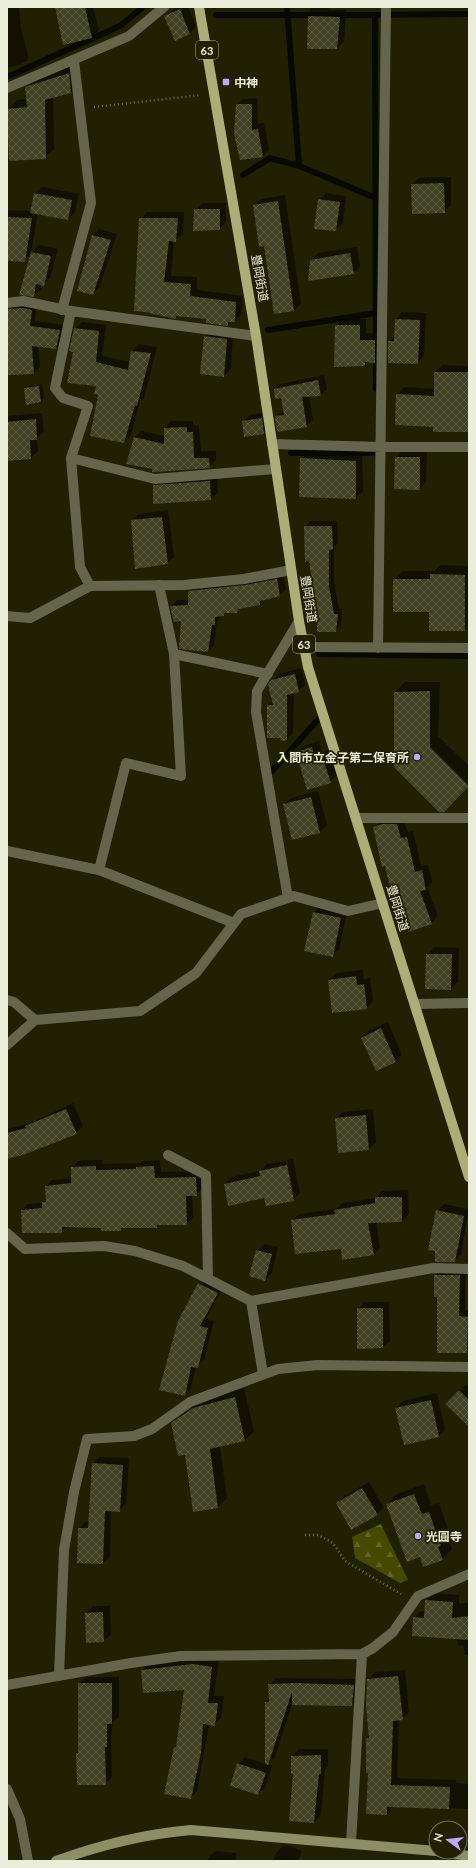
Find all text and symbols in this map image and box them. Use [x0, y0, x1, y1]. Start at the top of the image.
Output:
road number: 63 [196, 41, 218, 59]
place label: 中神 [234, 75, 258, 90]
marker: 中神 [221, 77, 231, 87]
street label: 豊岡街道 [248, 253, 272, 303]
street label: 豊岡街道 [298, 574, 320, 624]
road number: 63 [293, 635, 315, 653]
place label: 入間市立金子第二保育所 [277, 750, 409, 765]
marker: 入間市立金子第二保育所 [412, 752, 422, 762]
street label: 豊岡街道 [384, 883, 412, 933]
place label: 光圓寺 [426, 1529, 462, 1544]
marker: 光圓寺 [413, 1531, 423, 1541]
north arrow [428, 1820, 468, 1860]
text: N [430, 1832, 445, 1843]

